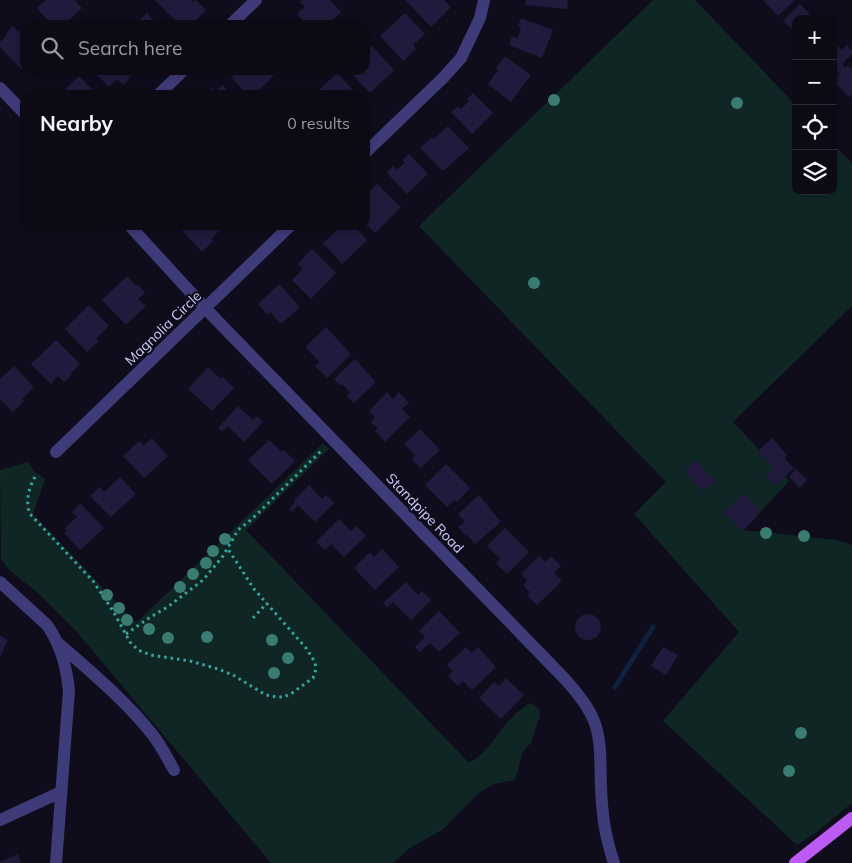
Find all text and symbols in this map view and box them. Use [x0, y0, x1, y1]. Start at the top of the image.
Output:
map controls [792, 15, 837, 195]
button: + [792, 15, 837, 60]
search box [20, 20, 370, 75]
icon: search [38, 34, 66, 62]
text: Search here [78, 36, 182, 60]
button: − [792, 60, 837, 105]
button: locate [792, 105, 837, 150]
text: Nearby [40, 110, 113, 136]
text: 0 results [287, 113, 350, 133]
button: layers [792, 150, 837, 195]
street label: Magnolia Circle [121, 287, 205, 369]
street label: Standpipe Road [382, 469, 468, 557]

